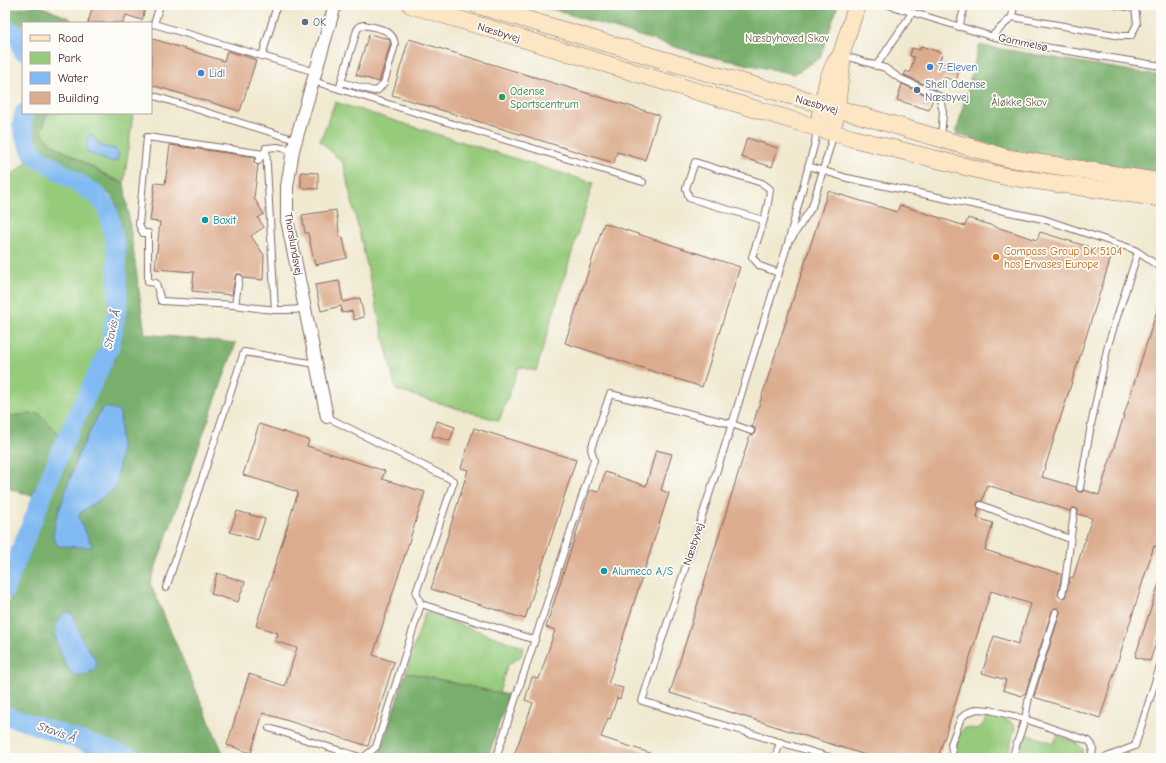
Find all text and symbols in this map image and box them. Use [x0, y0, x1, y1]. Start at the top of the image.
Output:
place label: OK [313, 16, 326, 29]
marker: OK [300, 17, 310, 27]
street label: Næsbyvej [476, 20, 522, 45]
legend [22, 22, 152, 114]
text: Road [58, 31, 84, 45]
street label: Gammelsø [997, 31, 1049, 54]
park label: Næsbyhoved Skov [745, 32, 829, 45]
text: Park [58, 51, 81, 65]
place label: 7-Eleven [938, 61, 977, 74]
marker: 7-Eleven [925, 62, 935, 72]
place label: Lidl [209, 67, 225, 80]
marker: Lidl [196, 68, 206, 78]
text: Water [58, 71, 88, 85]
place label: Shell Odense Næsbyvej [925, 78, 986, 104]
place label: Odense Sportscentrum [510, 85, 579, 111]
marker: Shell Odense Næsbyvej [912, 85, 922, 95]
text: Building [58, 91, 99, 105]
marker: Odense Sportscentrum [497, 92, 507, 102]
street label: Næsbyvej [794, 92, 840, 117]
park label: Åløkke Skov [991, 94, 1047, 109]
street label: Thorslundsvej [282, 212, 305, 276]
place label: Boxit [213, 214, 237, 227]
marker: Boxit [200, 215, 210, 225]
place label: Compass Group DK 5104 hos Envases Europe [1004, 245, 1122, 271]
marker: Compass Group DK 5104 hos Envases Europe [991, 252, 1001, 262]
water label: Stavis Å [101, 308, 123, 350]
street label: Næsbyvej [680, 521, 706, 567]
place label: Alumeco A/S [612, 565, 673, 578]
marker: Alumeco A/S [599, 566, 609, 576]
water label: Stavis Å [36, 719, 78, 745]

